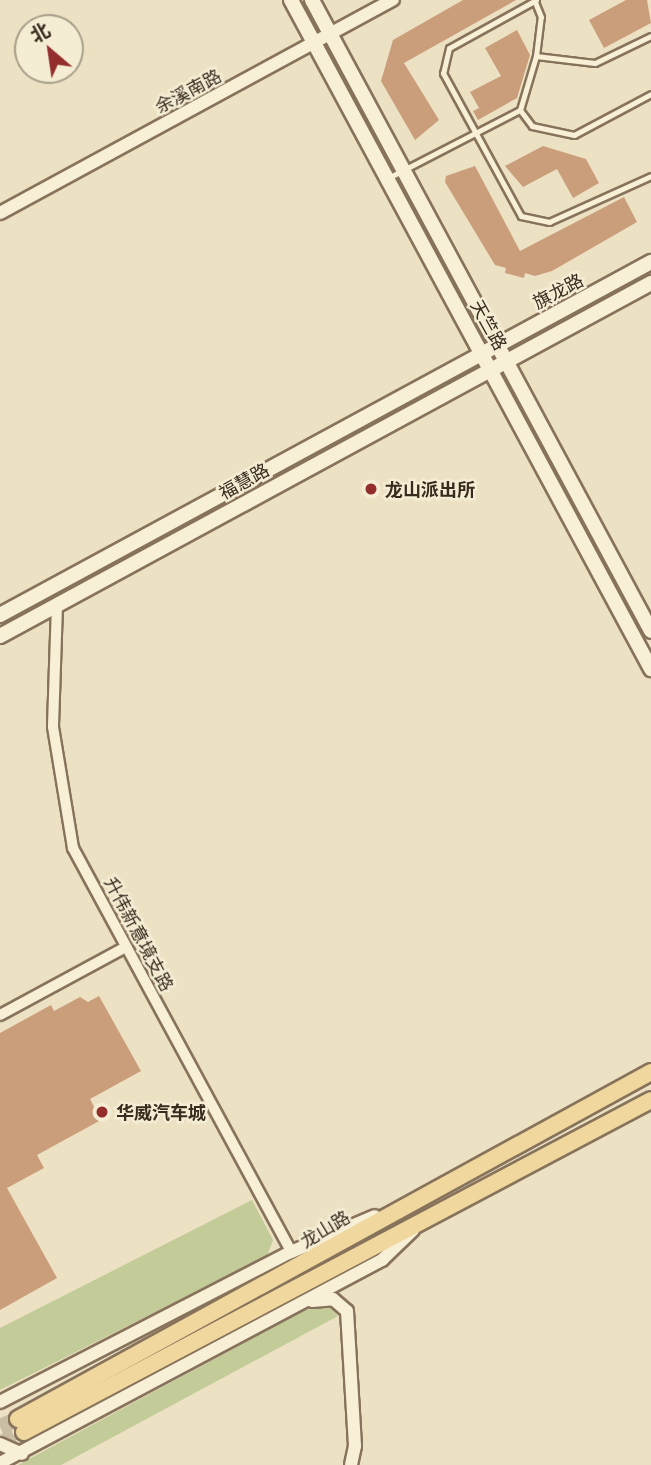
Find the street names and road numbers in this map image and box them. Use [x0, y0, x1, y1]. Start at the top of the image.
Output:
street label: 余溪南路 [151, 65, 225, 117]
street label: 旗龙路 [529, 269, 587, 313]
street label: 天竺路 [466, 296, 512, 354]
street label: 福慧路 [215, 458, 273, 504]
street label: 升伟新意境支路 [100, 873, 178, 995]
street label: 龙山路 [296, 1206, 354, 1252]

